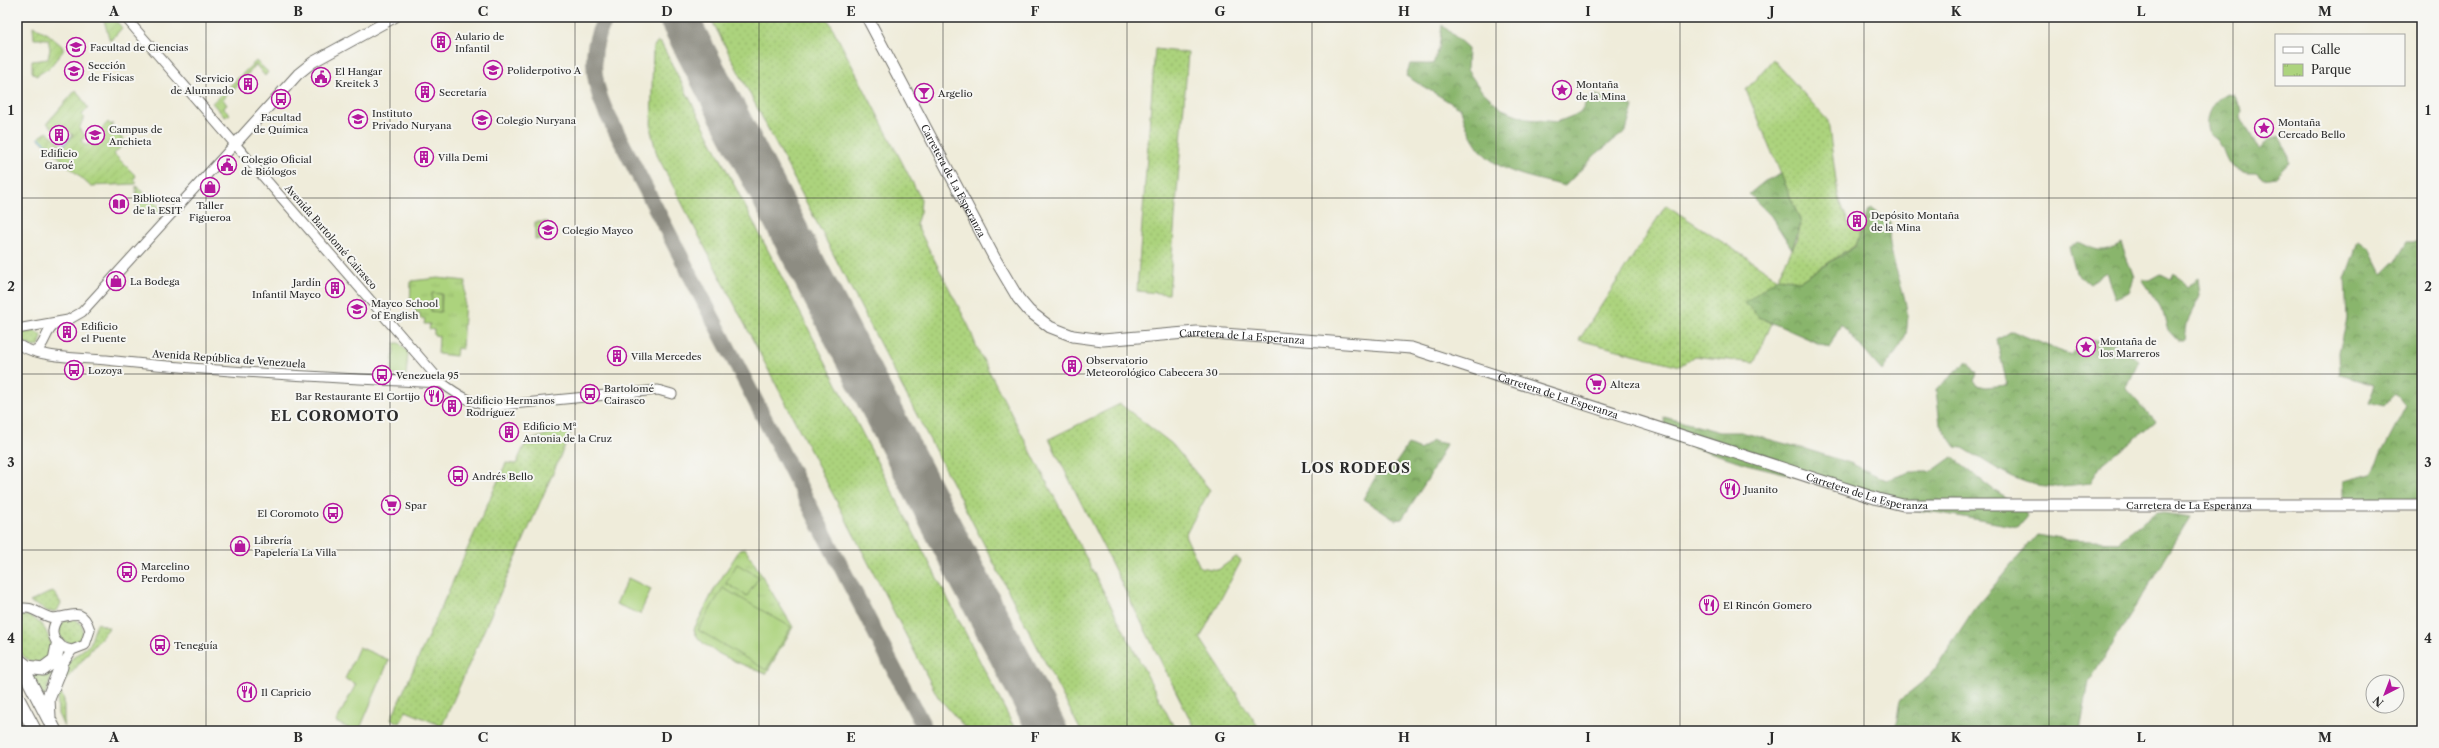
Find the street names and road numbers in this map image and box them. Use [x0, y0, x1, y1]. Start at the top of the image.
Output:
street label: Carretera de La Esperanza [918, 122, 989, 240]
street label: Avenida Bartolomé Cairasco [281, 181, 380, 292]
street label: Carretera de La Esperanza [1179, 325, 1306, 347]
street label: Avenida República de Venezuela [151, 347, 307, 371]
street label: Carretera de La Esperanza [1496, 370, 1621, 421]
street label: Carretera de La Esperanza [1804, 470, 1929, 512]
street label: Carretera de La Esperanza [2126, 499, 2253, 512]

